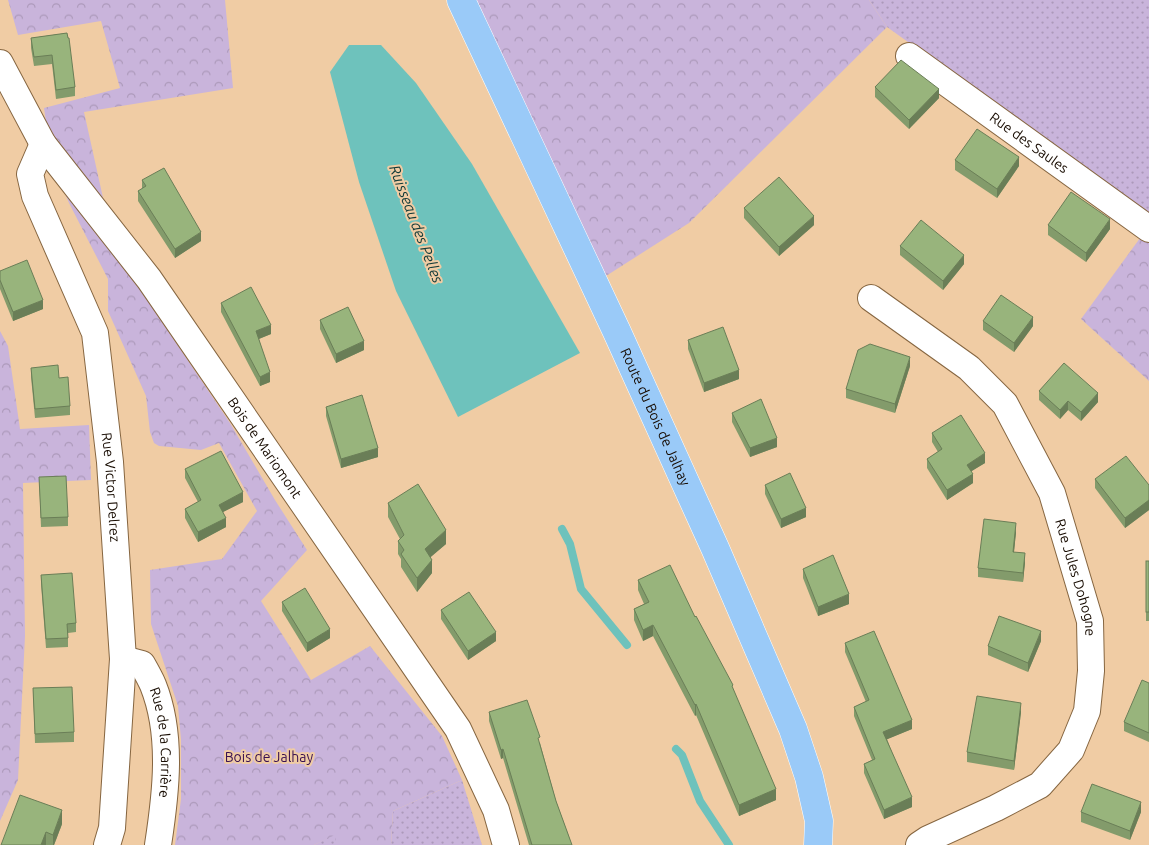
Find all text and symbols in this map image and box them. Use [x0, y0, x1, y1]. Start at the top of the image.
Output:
street label: Rue des Saules [987, 109, 1071, 176]
water label: Ruisseau des Pelles [386, 162, 447, 286]
street label: Route du Bois de Jalhay [617, 346, 694, 488]
street label: Bois de Mariomont [225, 394, 305, 502]
street label: Rue Victor Delrez [99, 432, 123, 543]
street label: Rue Jules Dohogne [1052, 517, 1098, 636]
street label: Rue de la Carrière [147, 685, 174, 799]
park label: Bois de Jalhay [225, 749, 314, 765]

